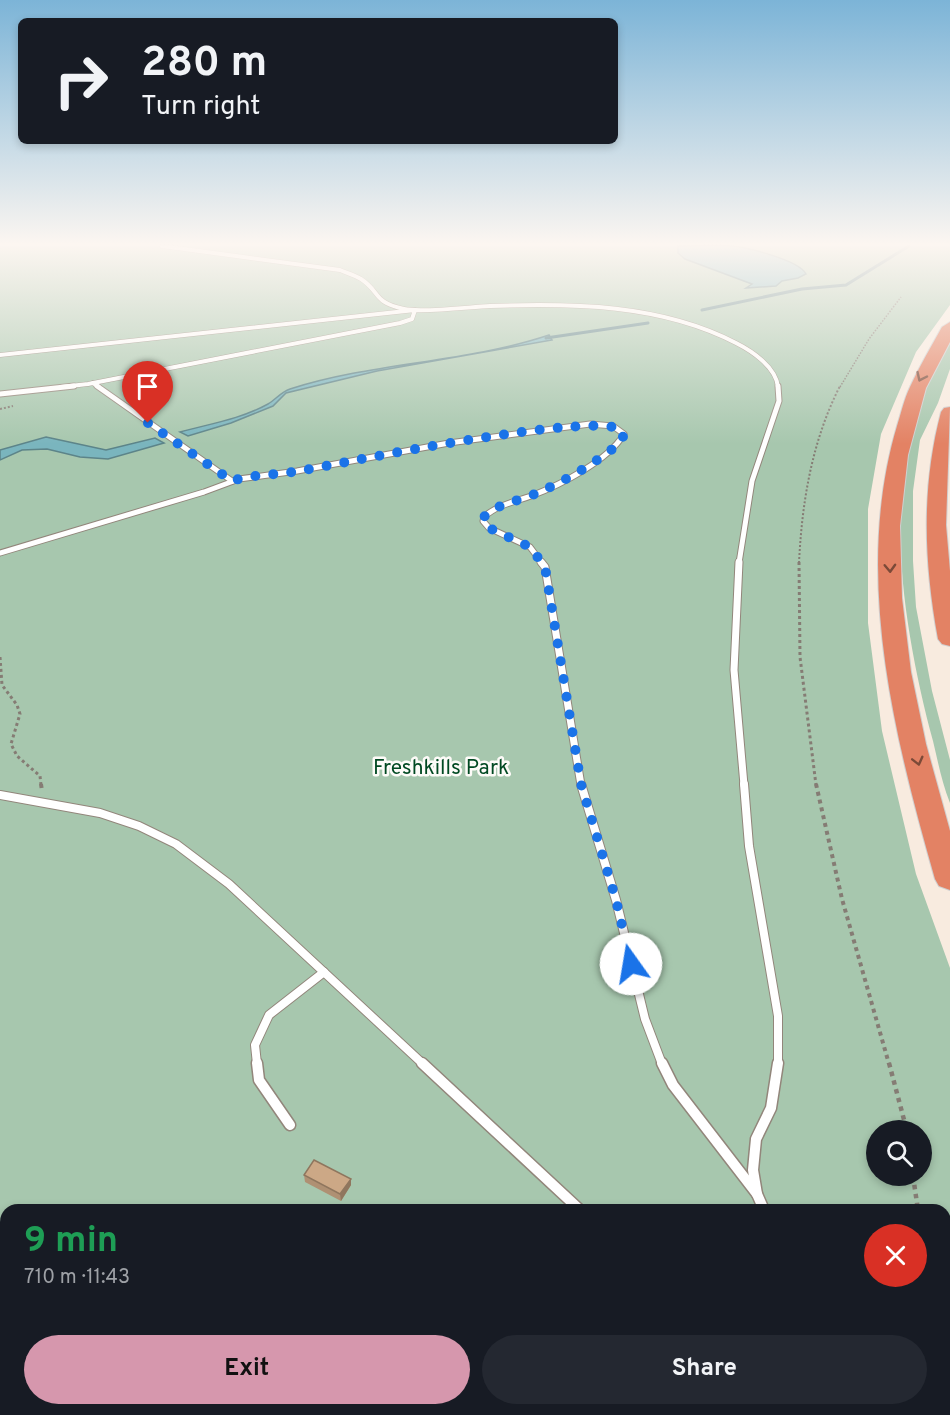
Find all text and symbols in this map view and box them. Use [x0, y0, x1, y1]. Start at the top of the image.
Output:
text: 280 m [141, 38, 267, 91]
icon: right [42, 42, 120, 120]
text: Turn right [141, 90, 260, 124]
pin [122, 361, 173, 423]
icon: arrive [131, 370, 164, 403]
one-way arrow [917, 371, 929, 382]
one-way arrow [884, 563, 896, 572]
park label: Freshkills Park [373, 755, 509, 782]
one-way arrow [910, 755, 923, 765]
position arrow [599, 932, 663, 996]
map controls [866, 1120, 932, 1186]
button: search [866, 1120, 932, 1186]
text: 9 min [24, 1219, 118, 1265]
button: close [864, 1224, 927, 1287]
text: 710 m · 11:43 [24, 1265, 130, 1291]
button: Exit [24, 1335, 470, 1404]
button: Share [482, 1335, 927, 1404]

